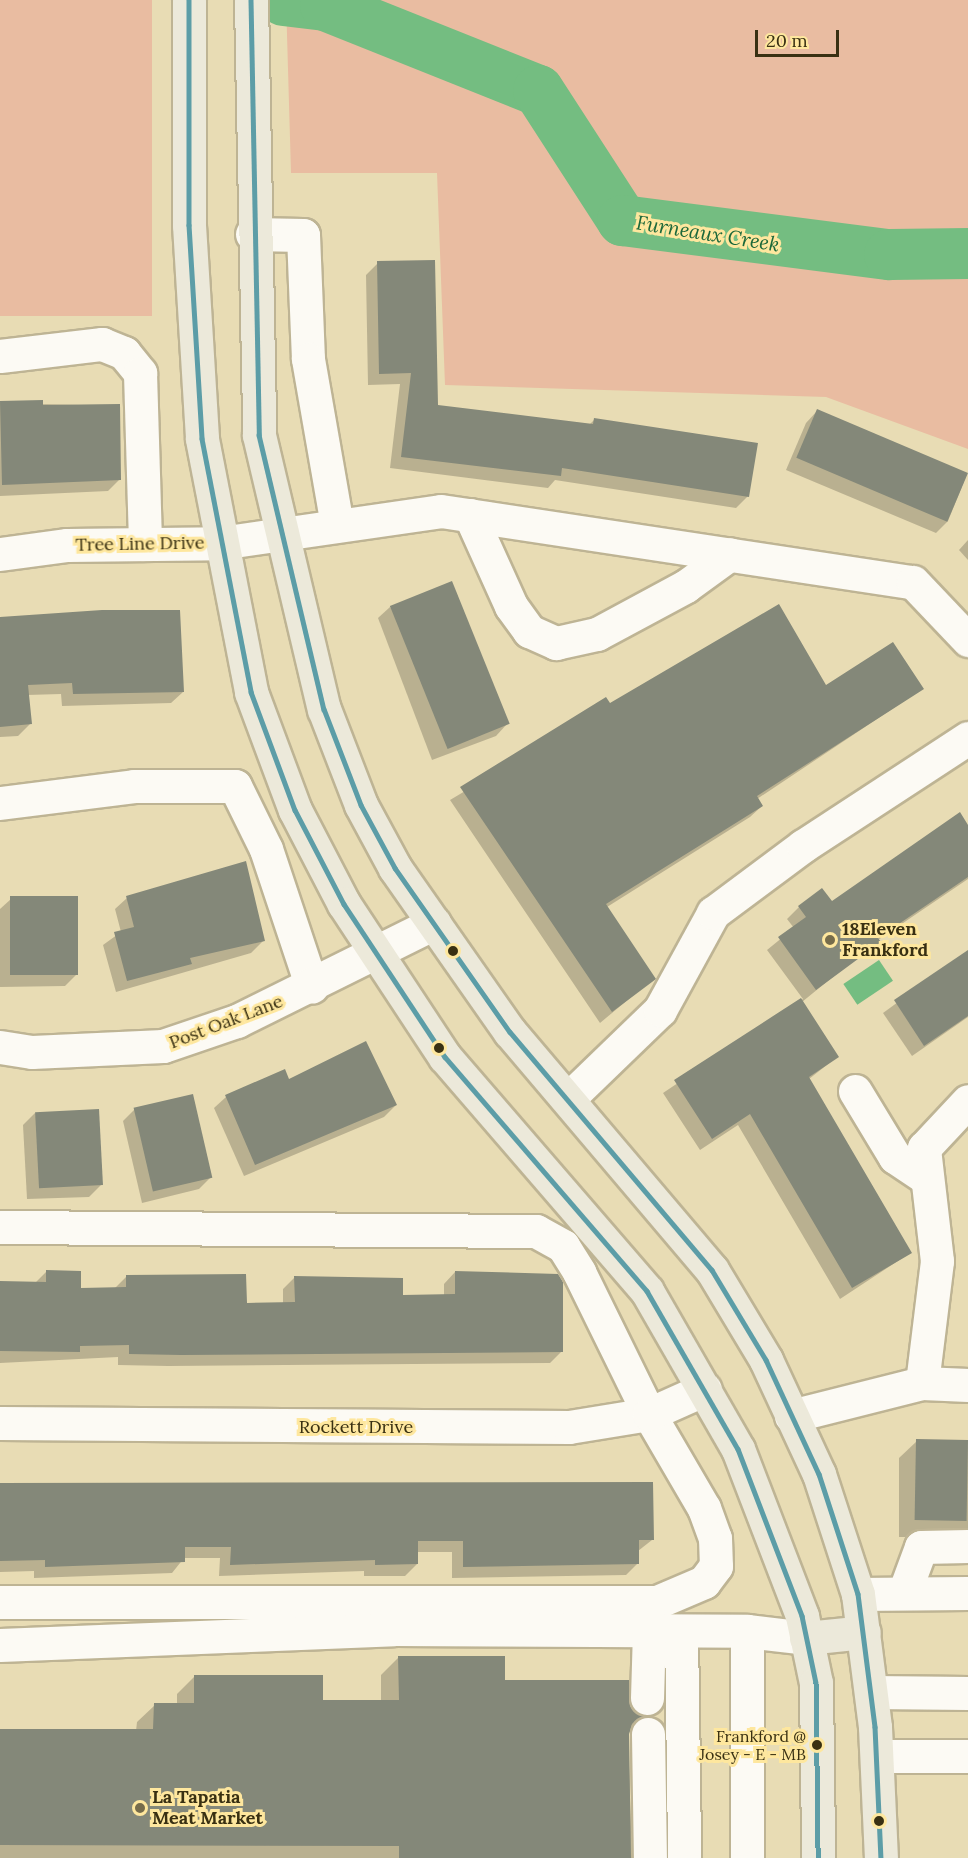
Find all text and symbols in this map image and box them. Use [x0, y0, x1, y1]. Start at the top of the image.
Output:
scale bar [758, 18, 842, 56]
text: 20 m [766, 29, 808, 52]
water label: Furneaux Creek [635, 210, 781, 256]
street label: Tree Line Drive [75, 532, 205, 556]
place label: 18Eleven Frankford [842, 919, 928, 962]
marker: 18Eleven Frankford [823, 933, 837, 947]
unlabelled marker [447, 945, 459, 957]
street label: Post Oak Lane [166, 990, 286, 1054]
unlabelled marker [433, 1042, 445, 1054]
street label: Rockett Drive [299, 1416, 413, 1438]
place label: Frankford @ Josey - E - MB [699, 1726, 806, 1764]
marker: Frankford @ Josey - E - MB [811, 1739, 823, 1751]
place label: La Tapatia Meat Market [152, 1787, 263, 1830]
marker: La Tapatia Meat Market [133, 1801, 147, 1815]
unlabelled marker [873, 1815, 885, 1827]

